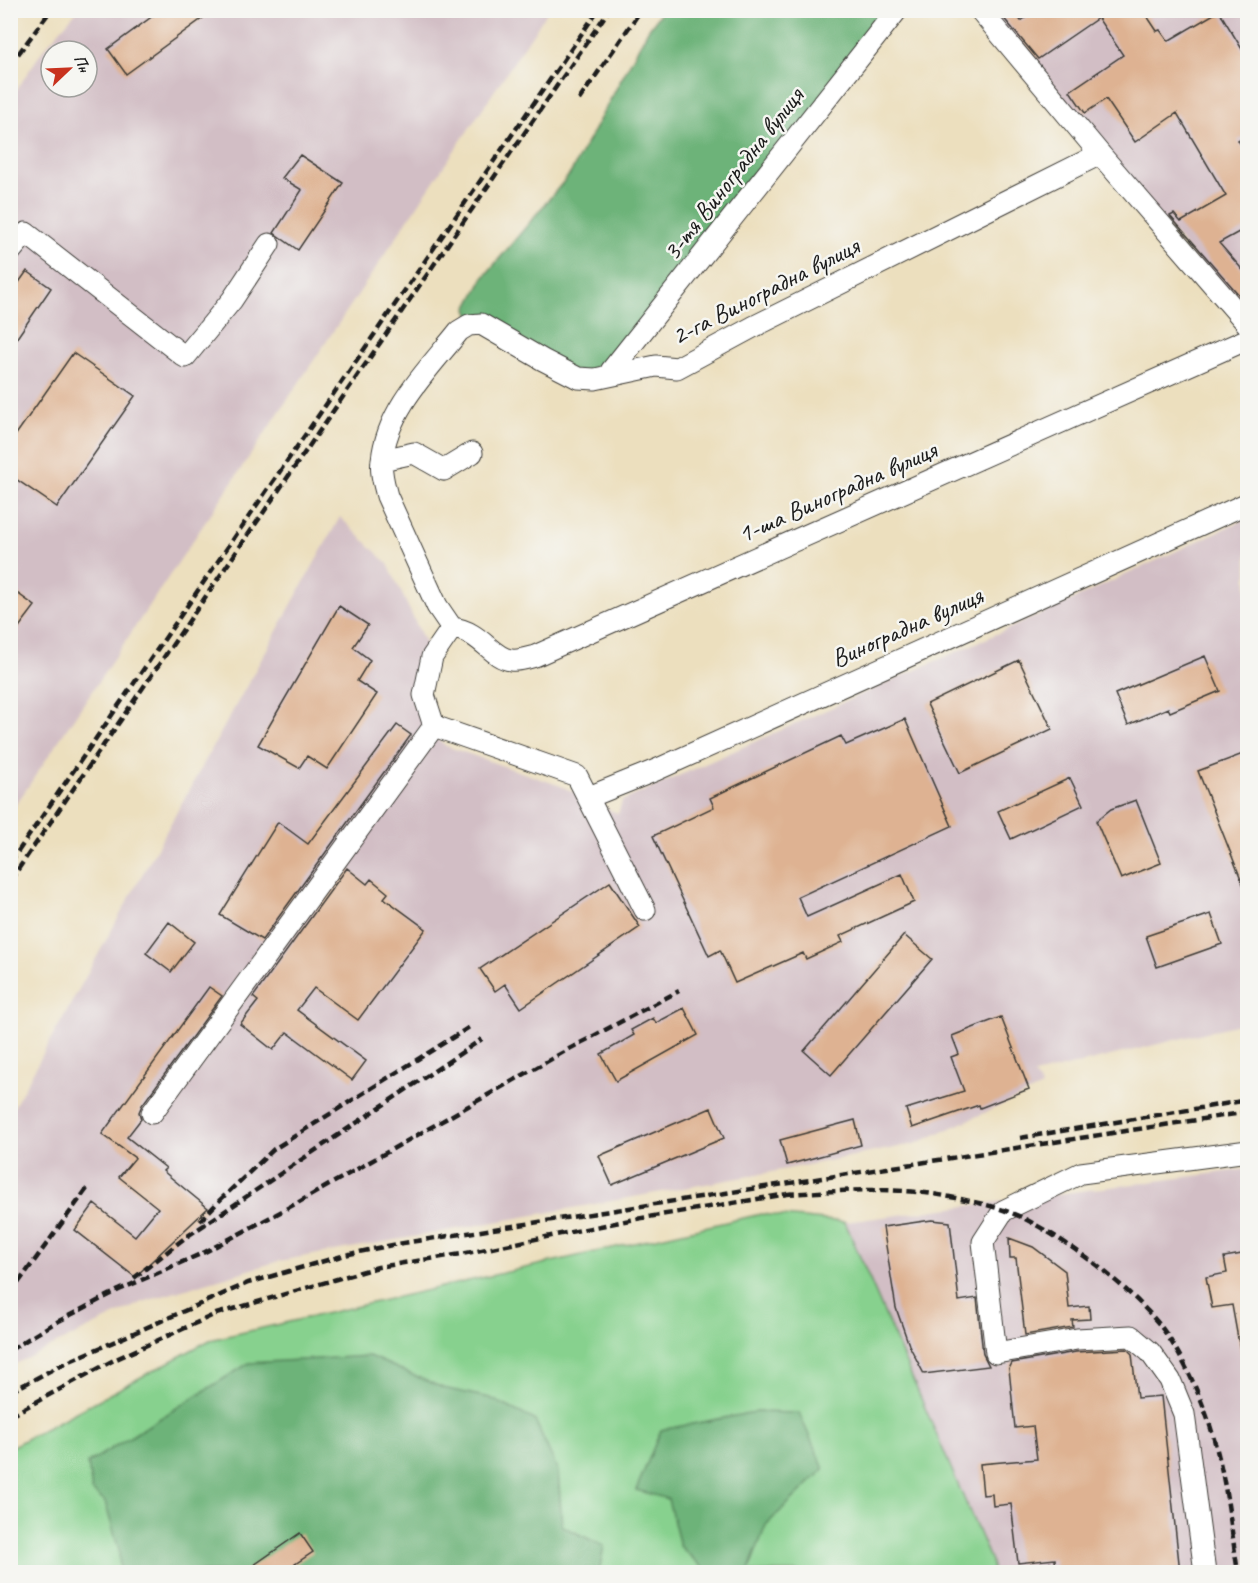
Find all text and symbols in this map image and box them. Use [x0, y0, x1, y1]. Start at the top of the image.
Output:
north arrow [39, 39, 99, 99]
text: Пн [69, 52, 95, 76]
street label: 3-тя Виноградна вулиця [655, 79, 812, 267]
street label: 2-га Виноградна вулиця [666, 229, 866, 352]
street label: 1-ша Виноградна вулиця [733, 433, 943, 551]
street label: Виноградна вулиця [826, 578, 989, 675]

